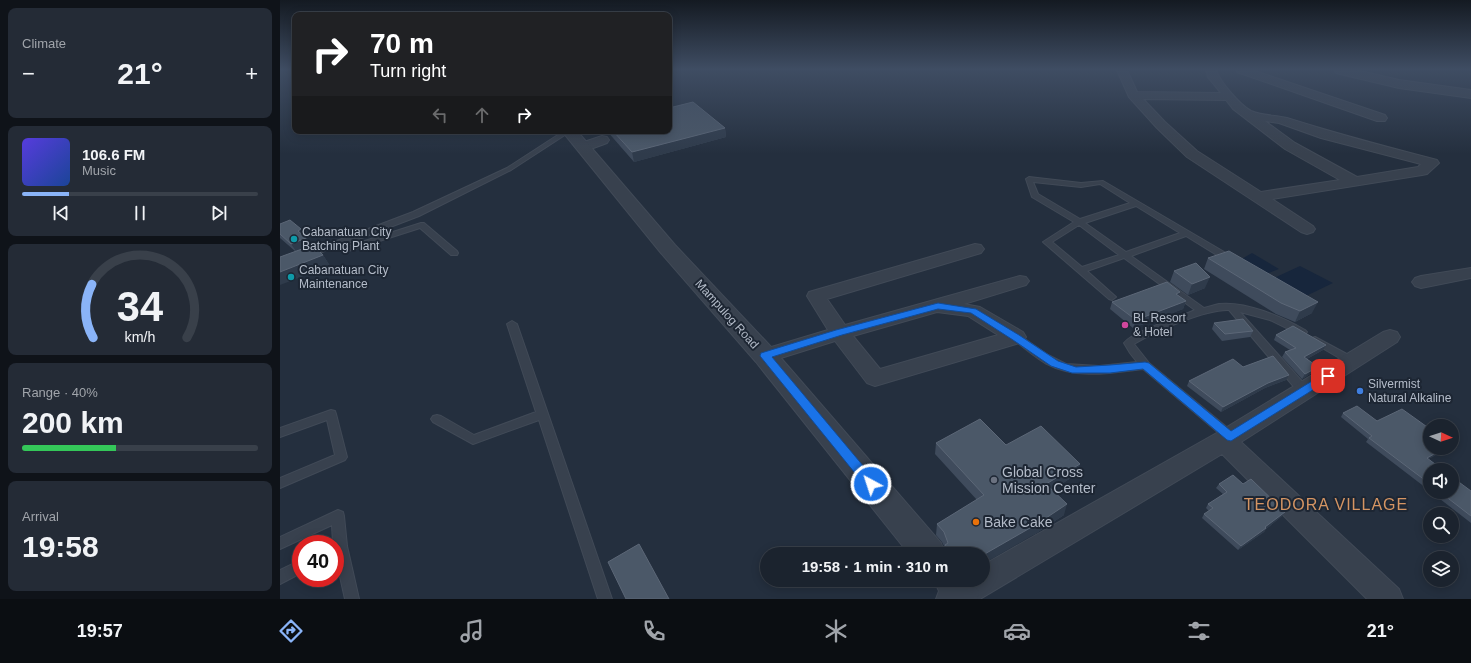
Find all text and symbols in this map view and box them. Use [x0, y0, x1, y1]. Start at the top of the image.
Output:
icon: right [304, 28, 356, 80]
text: 70 m [370, 28, 434, 59]
text: Climate [22, 36, 66, 51]
text: 21° [117, 57, 163, 90]
text: − [22, 61, 35, 86]
text: + [245, 61, 258, 86]
text: Turn right [370, 61, 446, 81]
icon: left [429, 104, 451, 126]
icon: ahead [471, 104, 493, 126]
icon: right [513, 104, 535, 126]
text: 106.6 FM [82, 146, 145, 163]
text: Music [82, 163, 116, 178]
icon: previous [50, 202, 72, 224]
icon: pause [129, 202, 151, 224]
icon: next [208, 202, 230, 224]
place label: Cabanatuan City Batching Plant [302, 225, 391, 253]
marker: Cabanatuan City Batching Plant [289, 234, 299, 244]
place label: Cabanatuan City Maintenance [299, 263, 388, 291]
marker: Cabanatuan City Maintenance [286, 272, 296, 282]
street label: Mampulog Road [692, 277, 762, 351]
text: 34 [117, 282, 163, 329]
place label: BL Resort & Hotel [1133, 311, 1187, 339]
marker: BL Resort & Hotel [1120, 320, 1130, 330]
text: km/h [125, 328, 156, 344]
pin [1311, 359, 1345, 393]
icon: arrive [1317, 365, 1339, 387]
place label: Silvermist Natural Alkaline [1368, 377, 1452, 405]
text: Range · 40% [22, 385, 98, 400]
marker: Silvermist Natural Alkaline [1355, 386, 1365, 396]
text: 200 km [22, 406, 124, 439]
north arrow [1423, 419, 1459, 455]
map controls [1423, 419, 1459, 587]
position arrow [850, 463, 892, 505]
button: sound [1423, 463, 1459, 499]
place label: Global Cross Mission Center [1002, 464, 1096, 496]
marker: Global Cross Mission Center [989, 475, 999, 485]
district label: TEODORA VILLAGE [1244, 496, 1408, 513]
button: search [1423, 507, 1459, 543]
text: Arrival [22, 509, 59, 524]
place label: Bake Cake [984, 514, 1053, 530]
marker: Bake Cake [971, 517, 981, 527]
text: 19:58 [22, 530, 99, 563]
speed limit sign: 40 [292, 535, 344, 587]
button: layers [1423, 551, 1459, 587]
text: 19:58 · 1 min · 310 m [802, 558, 948, 575]
icon: directions [277, 617, 305, 645]
icon: music [458, 617, 486, 645]
icon: phone [640, 617, 668, 645]
icon: climate [822, 617, 850, 645]
icon: car [1003, 617, 1031, 645]
icon: filters [1185, 617, 1213, 645]
text: 19:57 [77, 621, 123, 641]
text: 21° [1367, 621, 1394, 641]

